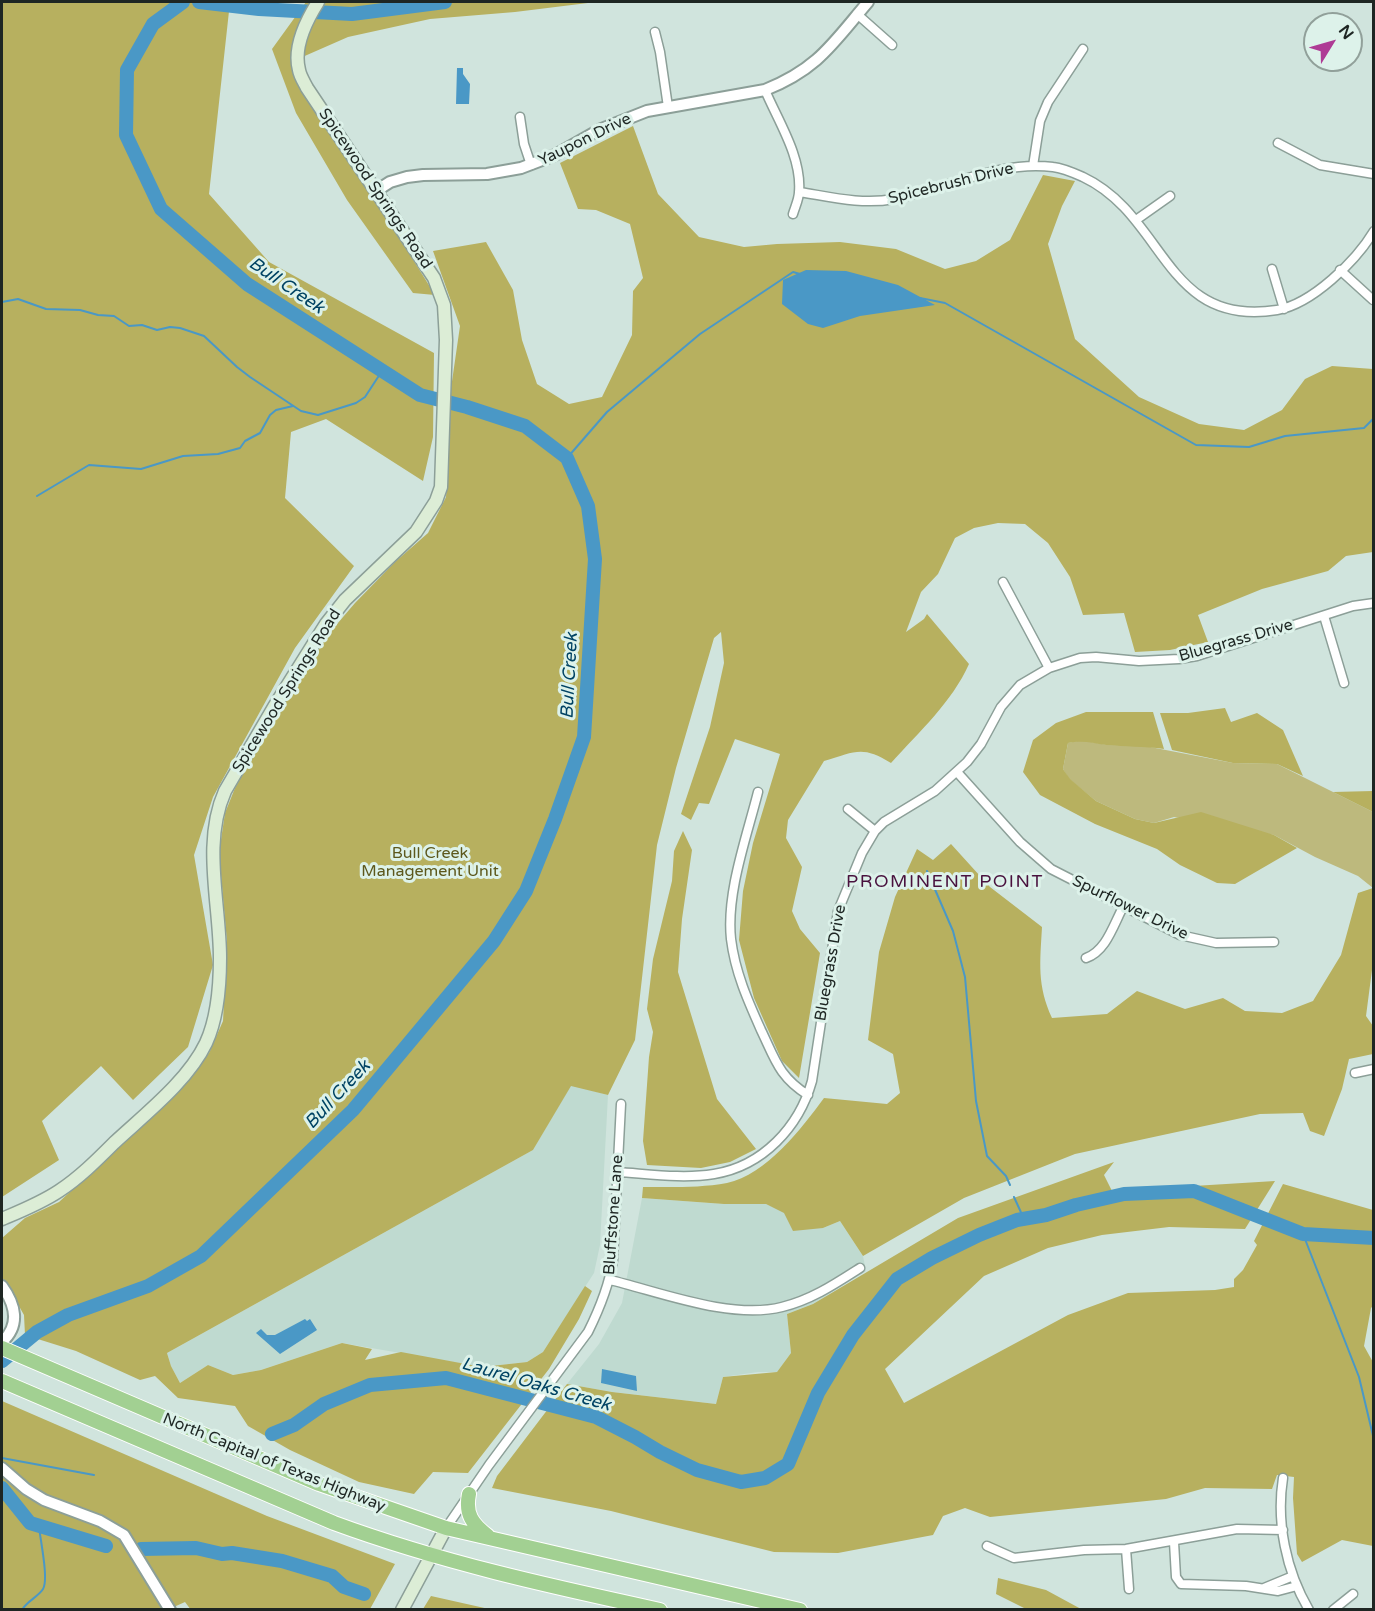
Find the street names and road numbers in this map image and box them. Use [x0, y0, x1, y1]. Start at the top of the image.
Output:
street label: Spicewood Springs Road [314, 105, 436, 273]
street label: Yaupon Drive [536, 109, 634, 171]
street label: Spicebrush Drive [886, 159, 1016, 209]
street label: Spicewood Springs Road [229, 606, 345, 776]
street label: Bluegrass Drive [1177, 616, 1295, 666]
street label: Spurflower Drive [1069, 872, 1191, 944]
street label: Bluegrass Drive [811, 903, 851, 1023]
street label: Bluffstone Lane [600, 1154, 628, 1276]
street label: North Capital of Texas Highway [160, 1409, 388, 1517]

